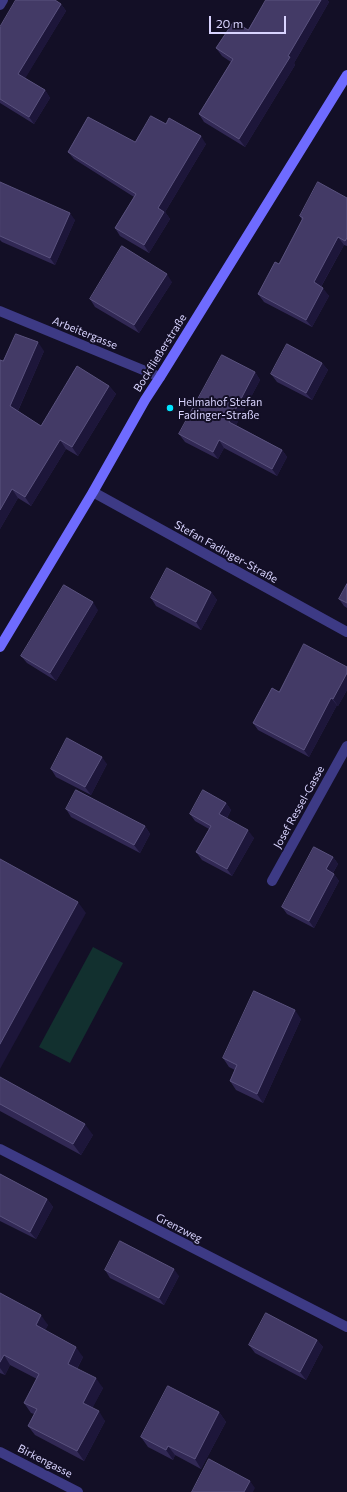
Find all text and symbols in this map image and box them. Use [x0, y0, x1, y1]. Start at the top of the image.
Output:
scale bar [211, 8, 288, 34]
text: 20 m [216, 16, 243, 30]
street label: Bockfließerstraße [131, 312, 189, 394]
street label: Arbeitergasse [50, 314, 120, 352]
place label: Helmahof Stefan Fadinger-Straße [178, 395, 262, 421]
marker: Helmahof Stefan Fadinger-Straße [165, 403, 175, 413]
street label: Stefan Fadinger-Straße [172, 518, 280, 586]
street label: Josef Ressel-Gasse [271, 763, 327, 851]
street label: Grenzweg [154, 1211, 204, 1245]
street label: Birkengasse [15, 1442, 75, 1480]

